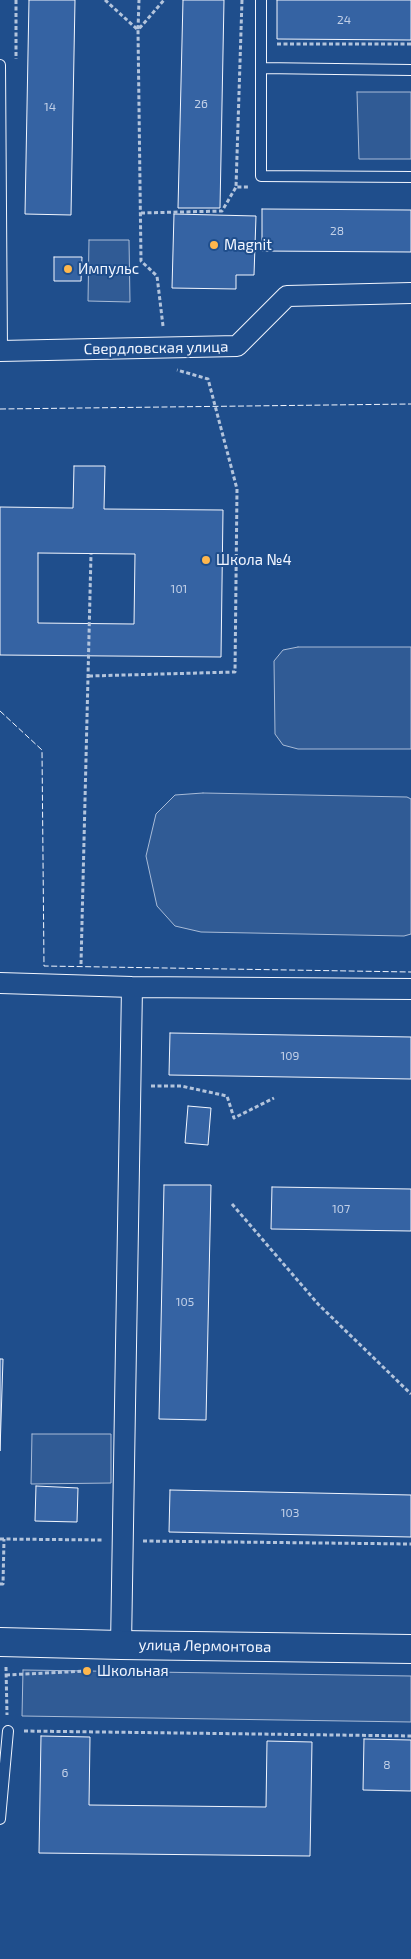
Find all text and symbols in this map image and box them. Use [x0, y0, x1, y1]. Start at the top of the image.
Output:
house number: 24 [337, 13, 351, 27]
house number: 26 [194, 97, 208, 111]
house number: 14 [44, 100, 56, 114]
house number: 28 [330, 224, 344, 238]
place label: Magnit [224, 236, 272, 254]
marker: Magnit [208, 239, 220, 251]
place label: Импульс [78, 260, 139, 278]
marker: Импульс [62, 263, 74, 275]
street label: Свердловская улица [83, 338, 229, 358]
place label: Школа №4 [216, 551, 292, 569]
marker: Школа №4 [200, 554, 212, 566]
house number: 101 [171, 582, 187, 596]
house number: 109 [281, 1049, 299, 1063]
house number: 107 [332, 1202, 350, 1216]
house number: 105 [176, 1295, 194, 1309]
house number: 103 [281, 1506, 299, 1520]
street label: улица Лермонтова [139, 1636, 271, 1656]
place label: Школьная [97, 1662, 169, 1680]
marker: Школьная [81, 1665, 93, 1677]
house number: 8 [383, 1758, 391, 1772]
house number: 6 [62, 1766, 68, 1780]

